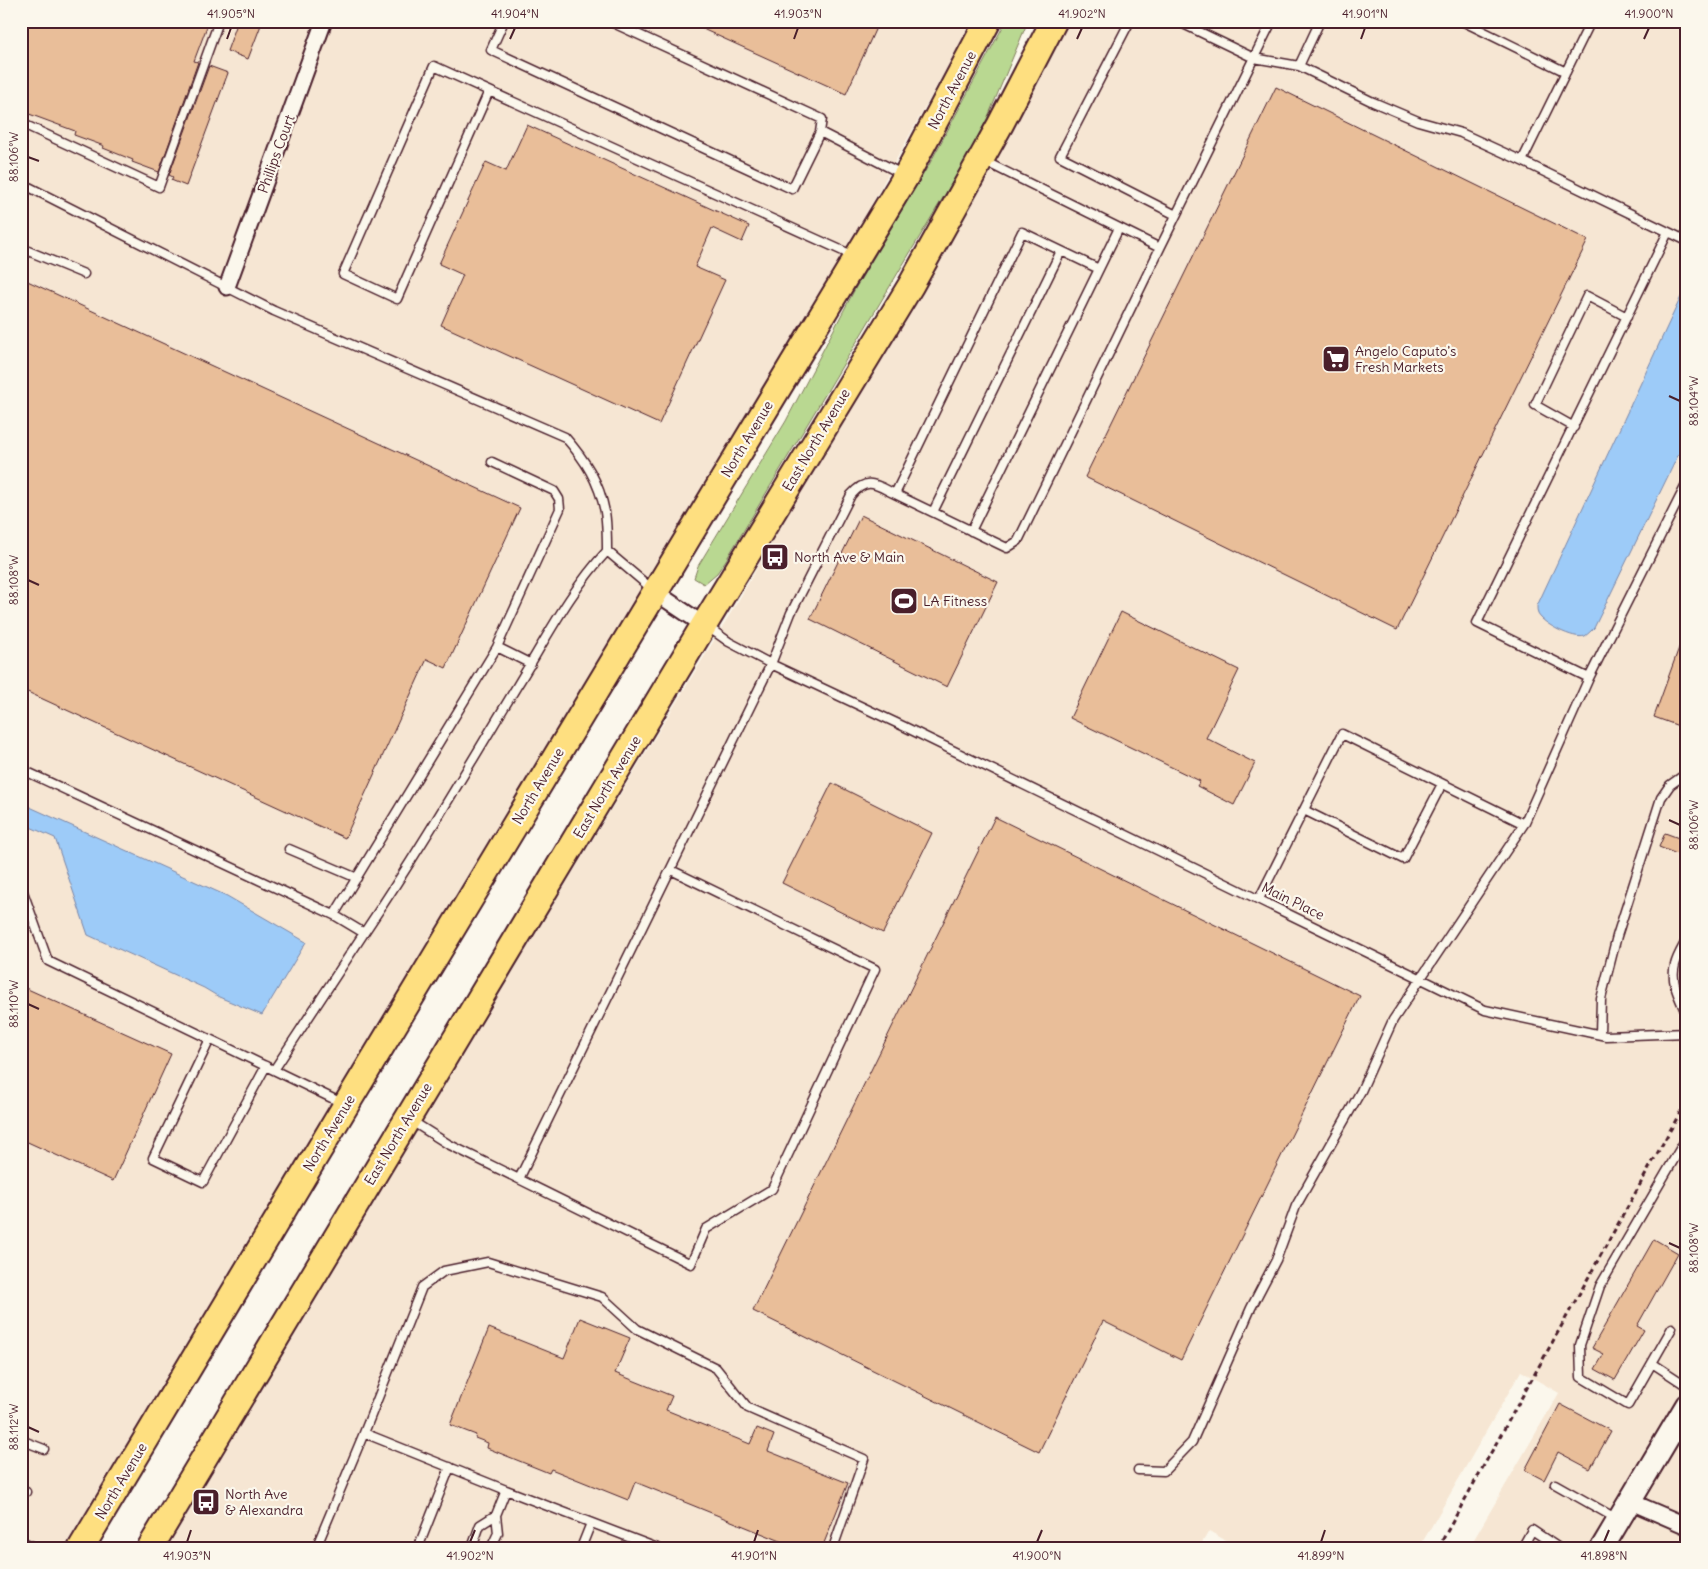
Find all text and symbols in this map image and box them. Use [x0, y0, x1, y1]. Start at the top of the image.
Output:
text: 41.905°N [207, 6, 255, 21]
text: 41.904°N [491, 6, 539, 21]
text: 41.903°N [774, 6, 822, 21]
text: 41.902°N [1058, 6, 1106, 21]
text: 41.901°N [1342, 6, 1388, 21]
text: 41.900°N [1624, 6, 1674, 21]
street label: North Avenue [924, 48, 980, 132]
street label: Phillips Court [253, 112, 299, 196]
text: 88.106°W [6, 132, 21, 182]
place label: Angelo Caputo's Fresh Markets [1355, 342, 1456, 376]
supermarket icon: Angelo Caputo's Fresh Markets [1321, 344, 1351, 374]
text: 88.104°W [1686, 376, 1701, 426]
street label: East North Avenue [778, 385, 854, 495]
street label: North Avenue [717, 397, 777, 481]
bus stop icon: North Ave & Main [760, 542, 790, 572]
place label: North Ave & Main [794, 548, 904, 566]
text: 88.108°W [6, 555, 21, 605]
sports icon: LA Fitness [889, 586, 919, 616]
place label: LA Fitness [923, 592, 987, 610]
street label: East North Avenue [569, 732, 645, 842]
street label: North Avenue [508, 744, 568, 828]
text: 88.106°W [1686, 800, 1701, 850]
street label: Main Place [1259, 878, 1327, 924]
text: 88.110°W [6, 980, 21, 1028]
street label: East North Avenue [360, 1079, 436, 1189]
street label: North Avenue [299, 1091, 359, 1175]
text: 88.108°W [1686, 1223, 1701, 1273]
text: 88.112°W [6, 1403, 21, 1450]
street label: North Avenue [91, 1439, 151, 1523]
place label: North Ave & Alexandra [225, 1485, 303, 1519]
bus stop icon: North Ave & Alexandra [191, 1487, 221, 1517]
text: 41.903°N [163, 1548, 211, 1563]
text: 41.902°N [446, 1548, 494, 1563]
text: 41.901°N [731, 1548, 777, 1563]
text: 41.900°N [1012, 1548, 1062, 1563]
text: 41.899°N [1297, 1548, 1345, 1563]
text: 41.898°N [1580, 1548, 1628, 1563]

